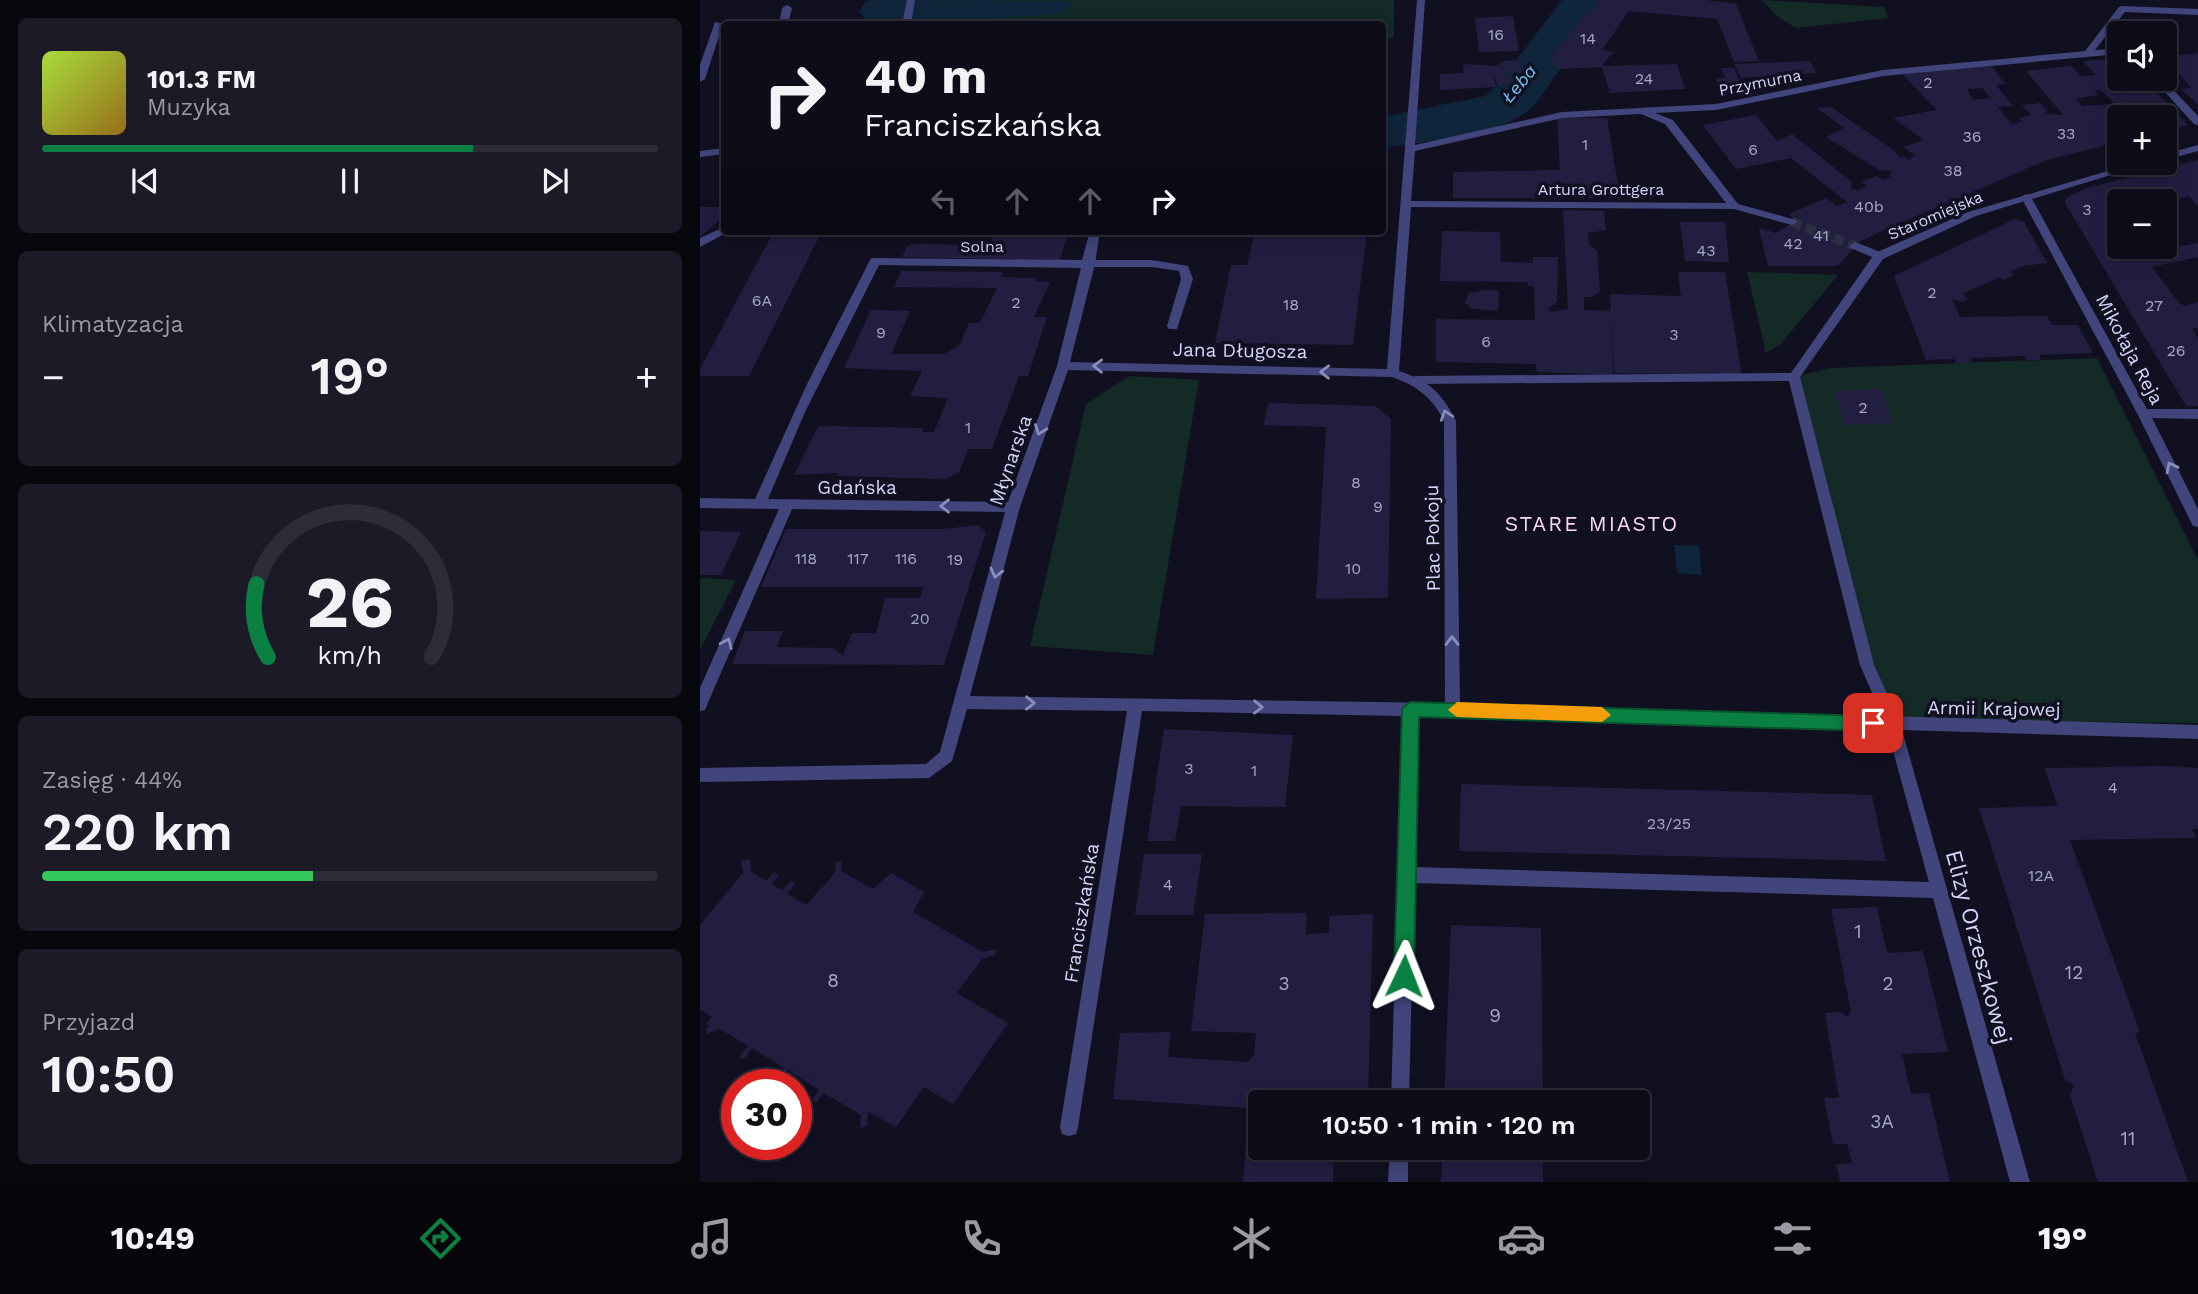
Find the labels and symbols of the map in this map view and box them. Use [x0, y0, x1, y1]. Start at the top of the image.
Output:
house number: 16 [1488, 25, 1504, 44]
house number: 14 [1580, 29, 1596, 48]
water label: Łeba [1497, 60, 1540, 107]
street label: Przymurna [1717, 65, 1803, 100]
house number: 24 [1635, 69, 1654, 88]
house number: 2 [1923, 73, 1933, 92]
house number: 33 [2057, 124, 2075, 143]
house number: 36 [1962, 127, 1982, 146]
house number: 1 [1582, 135, 1588, 154]
house number: 6 [1748, 140, 1758, 159]
house number: 38 [1943, 161, 1963, 180]
street label: Artura Grottgera [1538, 180, 1664, 199]
street label: Staromiejska [1885, 187, 1986, 244]
house number: 40b [1854, 197, 1884, 216]
house number: 3 [2082, 200, 2092, 219]
house number: 41 [1813, 226, 1829, 245]
house number: 42 [1783, 234, 1803, 253]
street label: Solna [960, 237, 1004, 256]
house number: 43 [1696, 241, 1716, 260]
house number: 2 [1927, 283, 1937, 302]
street label: Mikołaja Reja [2091, 290, 2168, 409]
house number: 6A [752, 291, 773, 310]
house number: 2 [1011, 293, 1021, 312]
house number: 18 [1283, 295, 1299, 314]
house number: 27 [2145, 296, 2163, 315]
house number: 9 [876, 323, 886, 342]
house number: 3 [1669, 325, 1679, 344]
house number: 6 [1481, 332, 1491, 351]
street label: Jana Długosza [1172, 338, 1308, 363]
house number: 26 [2166, 341, 2186, 360]
one-way arrow [1092, 359, 1103, 374]
one-way arrow [1319, 364, 1330, 379]
house number: 2 [1858, 398, 1868, 417]
one-way arrow [1440, 409, 1454, 421]
street label: Młynarska [984, 412, 1037, 508]
house number: 1 [965, 418, 971, 437]
one-way arrow [1034, 423, 1048, 435]
one-way arrow [2165, 462, 2179, 474]
house number: 8 [1351, 473, 1361, 492]
street label: Gdańska [817, 476, 897, 499]
street label: Plac Pokoju [1420, 484, 1445, 592]
house number: 9 [1373, 497, 1383, 516]
one-way arrow [939, 498, 950, 514]
district label: STARE MIASTO [1505, 511, 1679, 536]
house number: 118 [795, 549, 817, 568]
house number: 117 [847, 549, 869, 568]
house number: 116 [895, 549, 917, 568]
house number: 19 [947, 550, 963, 569]
house number: 10 [1345, 559, 1361, 578]
one-way arrow [990, 567, 1004, 579]
house number: 20 [910, 609, 930, 628]
one-way arrow [1445, 636, 1460, 647]
one-way arrow [719, 637, 733, 650]
pin [1843, 693, 1903, 753]
one-way arrow [1026, 695, 1036, 711]
street label: Armii Krajowej [1927, 696, 2061, 721]
one-way arrow [1253, 699, 1264, 715]
house number: 3 [1184, 759, 1194, 778]
house number: 1 [1251, 761, 1257, 780]
house number: 4 [2108, 778, 2118, 797]
house number: 23/25 [1647, 814, 1691, 833]
street label: Franciszkańska [1059, 841, 1104, 985]
street label: Elizy Orzeszkowej [1940, 847, 2017, 1047]
house number: 12A [2028, 866, 2054, 885]
house number: 4 [1163, 875, 1173, 894]
house number: 1 [1854, 920, 1862, 943]
position arrow [1367, 939, 1441, 1013]
house number: 12 [2065, 961, 2083, 984]
house number: 8 [827, 969, 839, 992]
house number: 3 [1278, 972, 1290, 995]
house number: 2 [1882, 972, 1894, 995]
house number: 9 [1489, 1004, 1501, 1027]
speed limit sign: 30 [721, 1069, 812, 1160]
house number: 3A [1870, 1110, 1894, 1133]
house number: 11 [2121, 1127, 2135, 1150]

